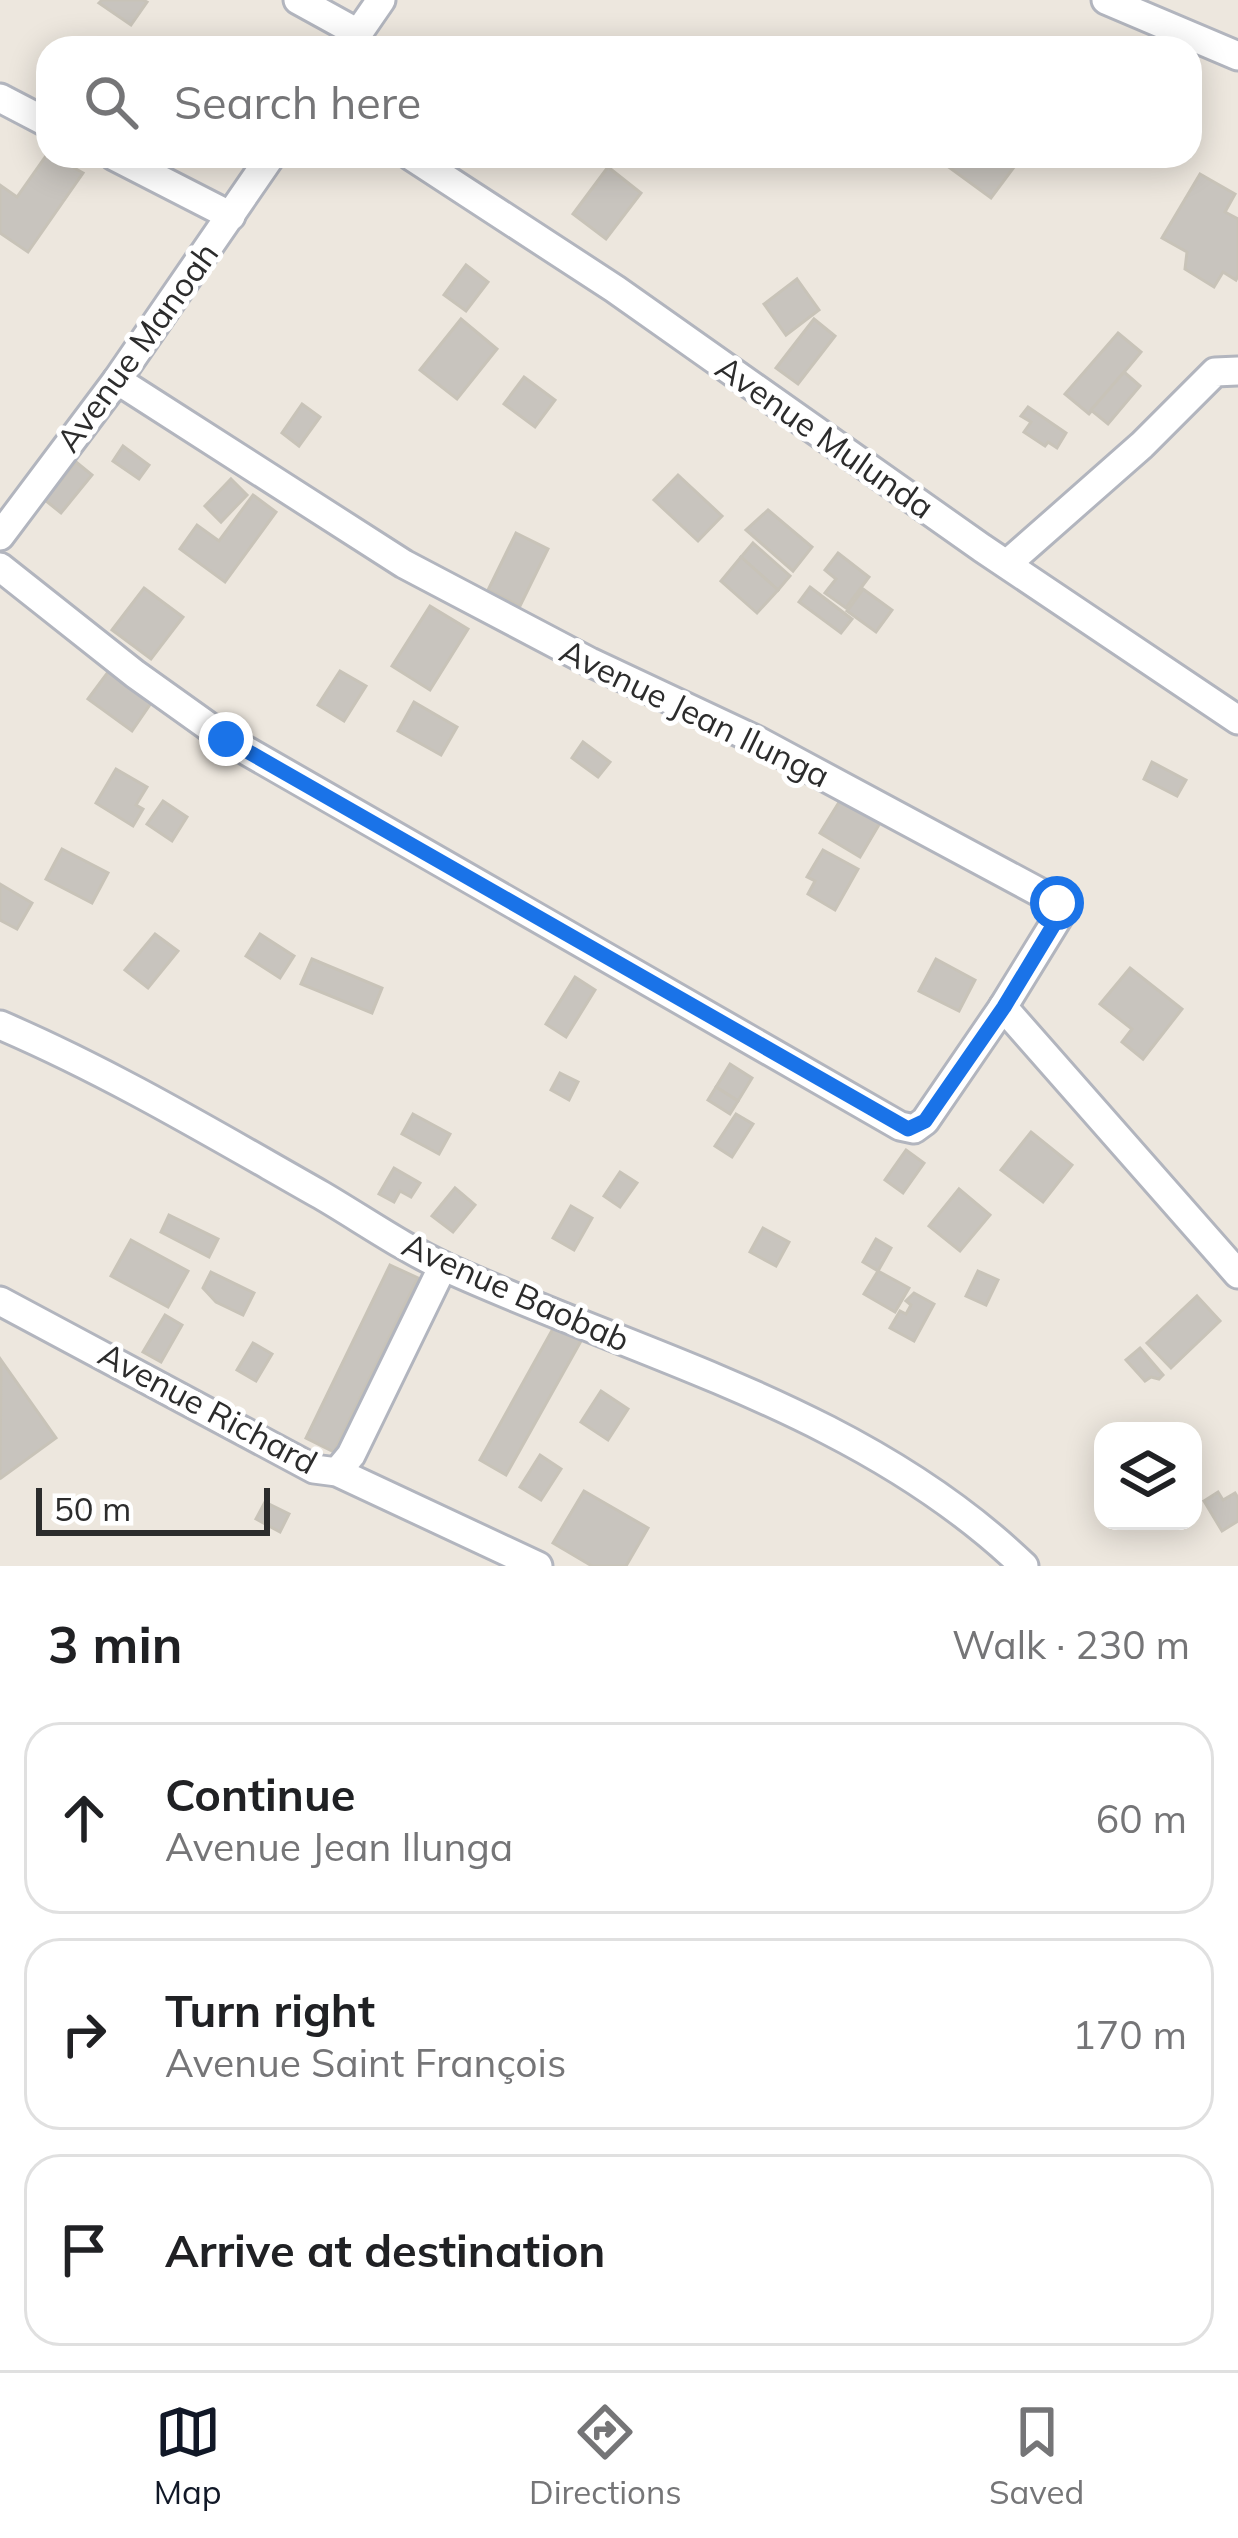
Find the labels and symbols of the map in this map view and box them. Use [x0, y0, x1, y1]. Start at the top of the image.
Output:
street label: Avenue Manoah [47, 234, 226, 459]
street label: Avenue Mulunda [708, 346, 942, 527]
street label: Avenue Jean Ilunga [554, 630, 837, 796]
route end [199, 712, 253, 766]
route start [1030, 876, 1084, 930]
street label: Avenue Baobab [396, 1223, 636, 1360]
street label: Avenue Richard [92, 1333, 324, 1482]
scale bar [36, 1482, 270, 1535]

